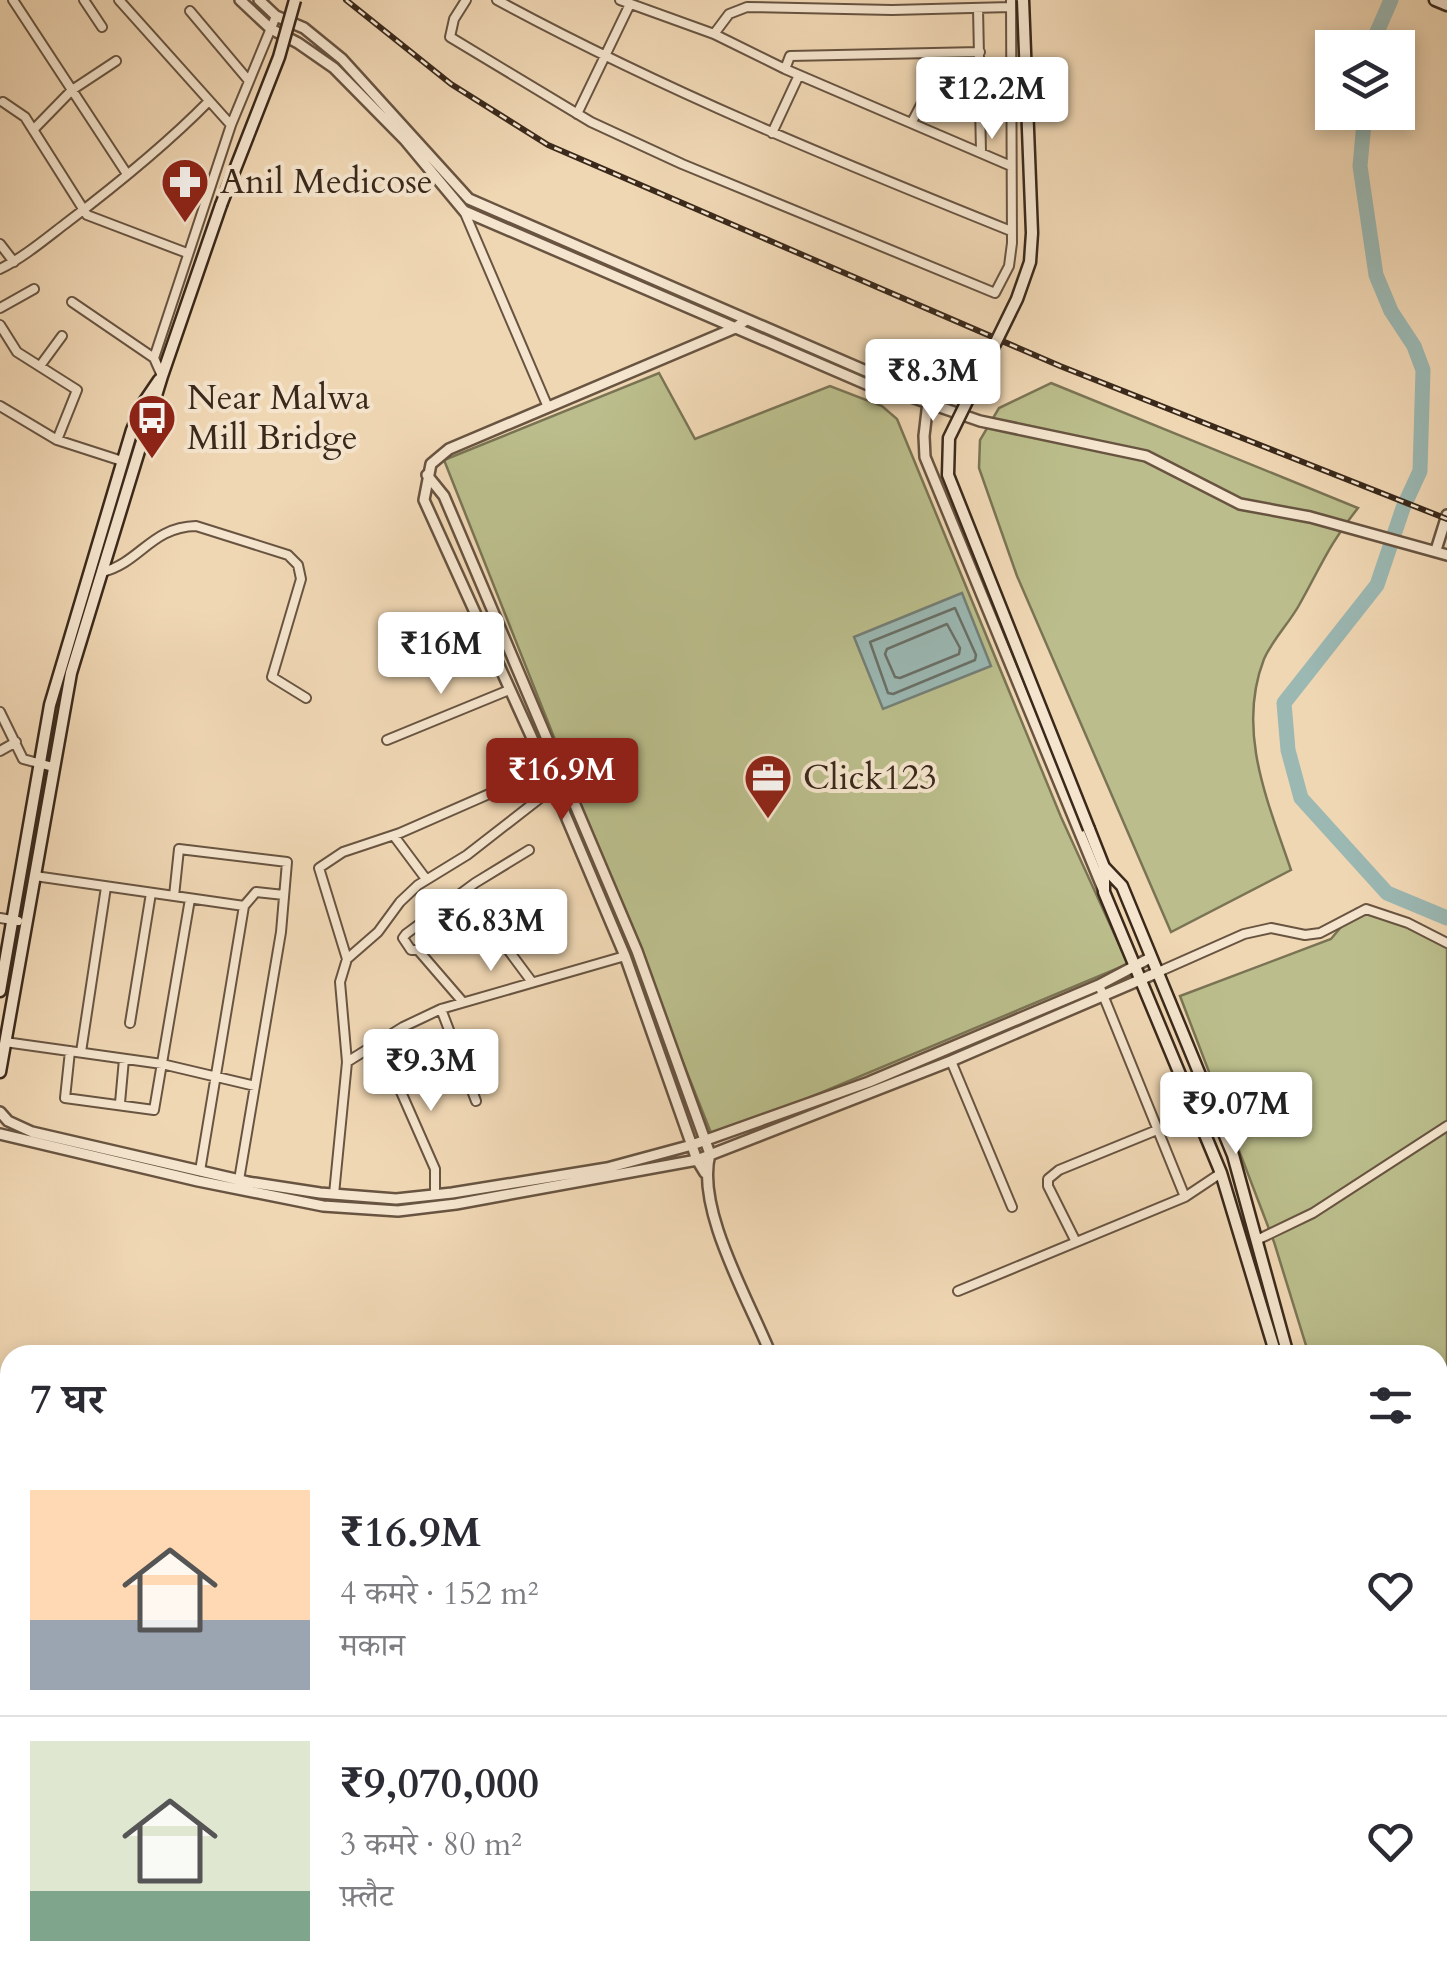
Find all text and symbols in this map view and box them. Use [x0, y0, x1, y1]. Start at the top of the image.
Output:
map controls [1315, 30, 1415, 130]
button: layers [1315, 30, 1415, 130]
pin: ₹12.2M [911, 57, 1073, 142]
text: ₹12.2M [938, 67, 1046, 111]
pharmacy icon: Anil Medicose [159, 156, 211, 224]
place label: Anil Medicose [220, 158, 433, 206]
pin: ₹8.3M [863, 339, 1003, 424]
text: ₹8.3M [887, 349, 979, 393]
place label: Near Malwa Mill Bridge [187, 374, 370, 462]
bus stop icon: Near Malwa Mill Bridge [126, 392, 178, 460]
pin: ₹16M [382, 612, 500, 697]
text: ₹16M [400, 622, 482, 666]
pin: ₹16.9M [481, 738, 643, 823]
text: ₹16.9M [508, 748, 616, 792]
office icon: Click123 [742, 752, 794, 820]
place label: Click123 [803, 754, 937, 802]
pin: ₹6.83M [410, 889, 572, 974]
text: ₹6.83M [437, 899, 545, 943]
pin: ₹9.3M [361, 1029, 501, 1114]
text: ₹9.3M [385, 1039, 477, 1083]
pin: ₹9.07M [1155, 1072, 1317, 1157]
text: ₹9.07M [1182, 1082, 1290, 1126]
text: 7 घर [30, 1371, 105, 1428]
icon: filters [1363, 1378, 1418, 1433]
text: ₹16.9M [340, 1504, 481, 1561]
icon: home [110, 1530, 230, 1650]
icon: heart [1363, 1563, 1418, 1618]
text: 4 कमरे · 152 m² [340, 1572, 538, 1616]
text: मकान [340, 1624, 405, 1668]
text: ₹9,070,000 [340, 1755, 539, 1812]
icon: home [110, 1781, 230, 1901]
icon: heart [1363, 1814, 1418, 1869]
text: 3 कमरे · 80 m² [340, 1823, 522, 1867]
text: फ़्लैट [340, 1875, 393, 1919]

